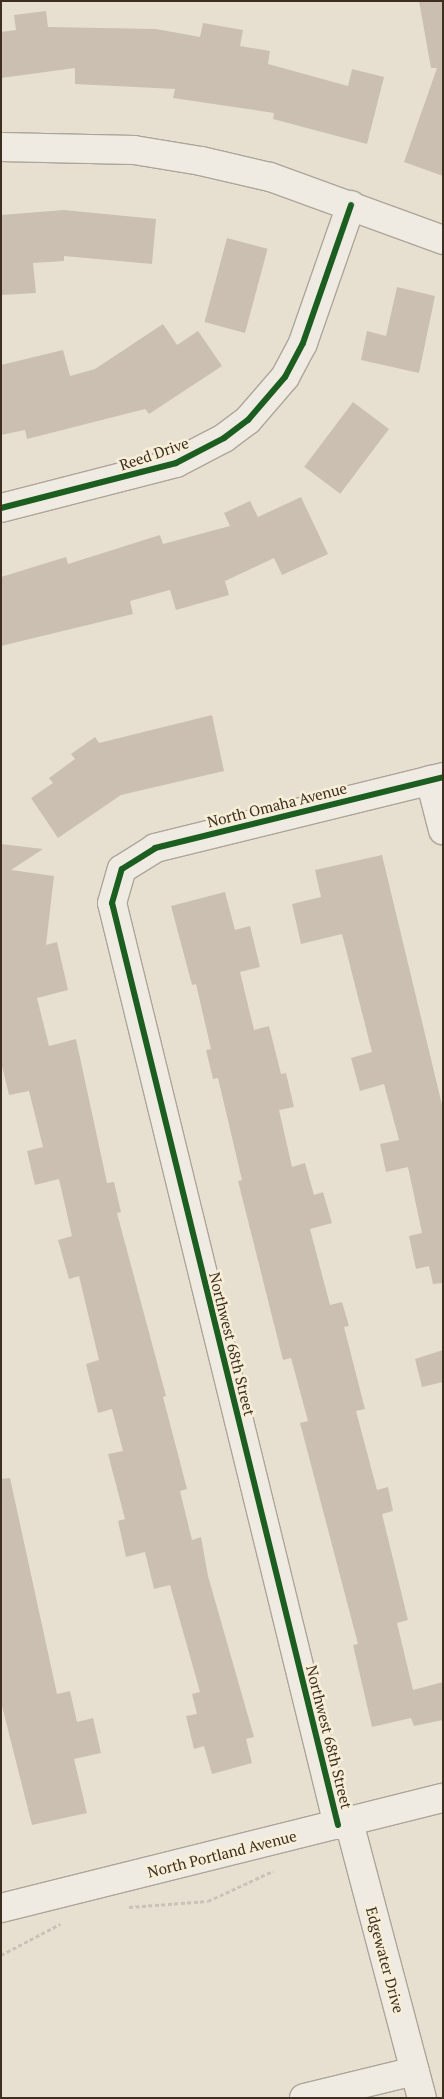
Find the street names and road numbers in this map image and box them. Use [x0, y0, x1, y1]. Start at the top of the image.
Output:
street label: Reed Drive [117, 434, 191, 474]
street label: North Omaha Avenue [205, 779, 349, 831]
street label: Northwest 68th Street [205, 1270, 259, 1418]
street label: Northwest 68th Street [302, 1663, 356, 1811]
street label: North Portland Avenue [145, 1827, 299, 1881]
street label: Edgewater Drive [362, 1905, 408, 2015]

